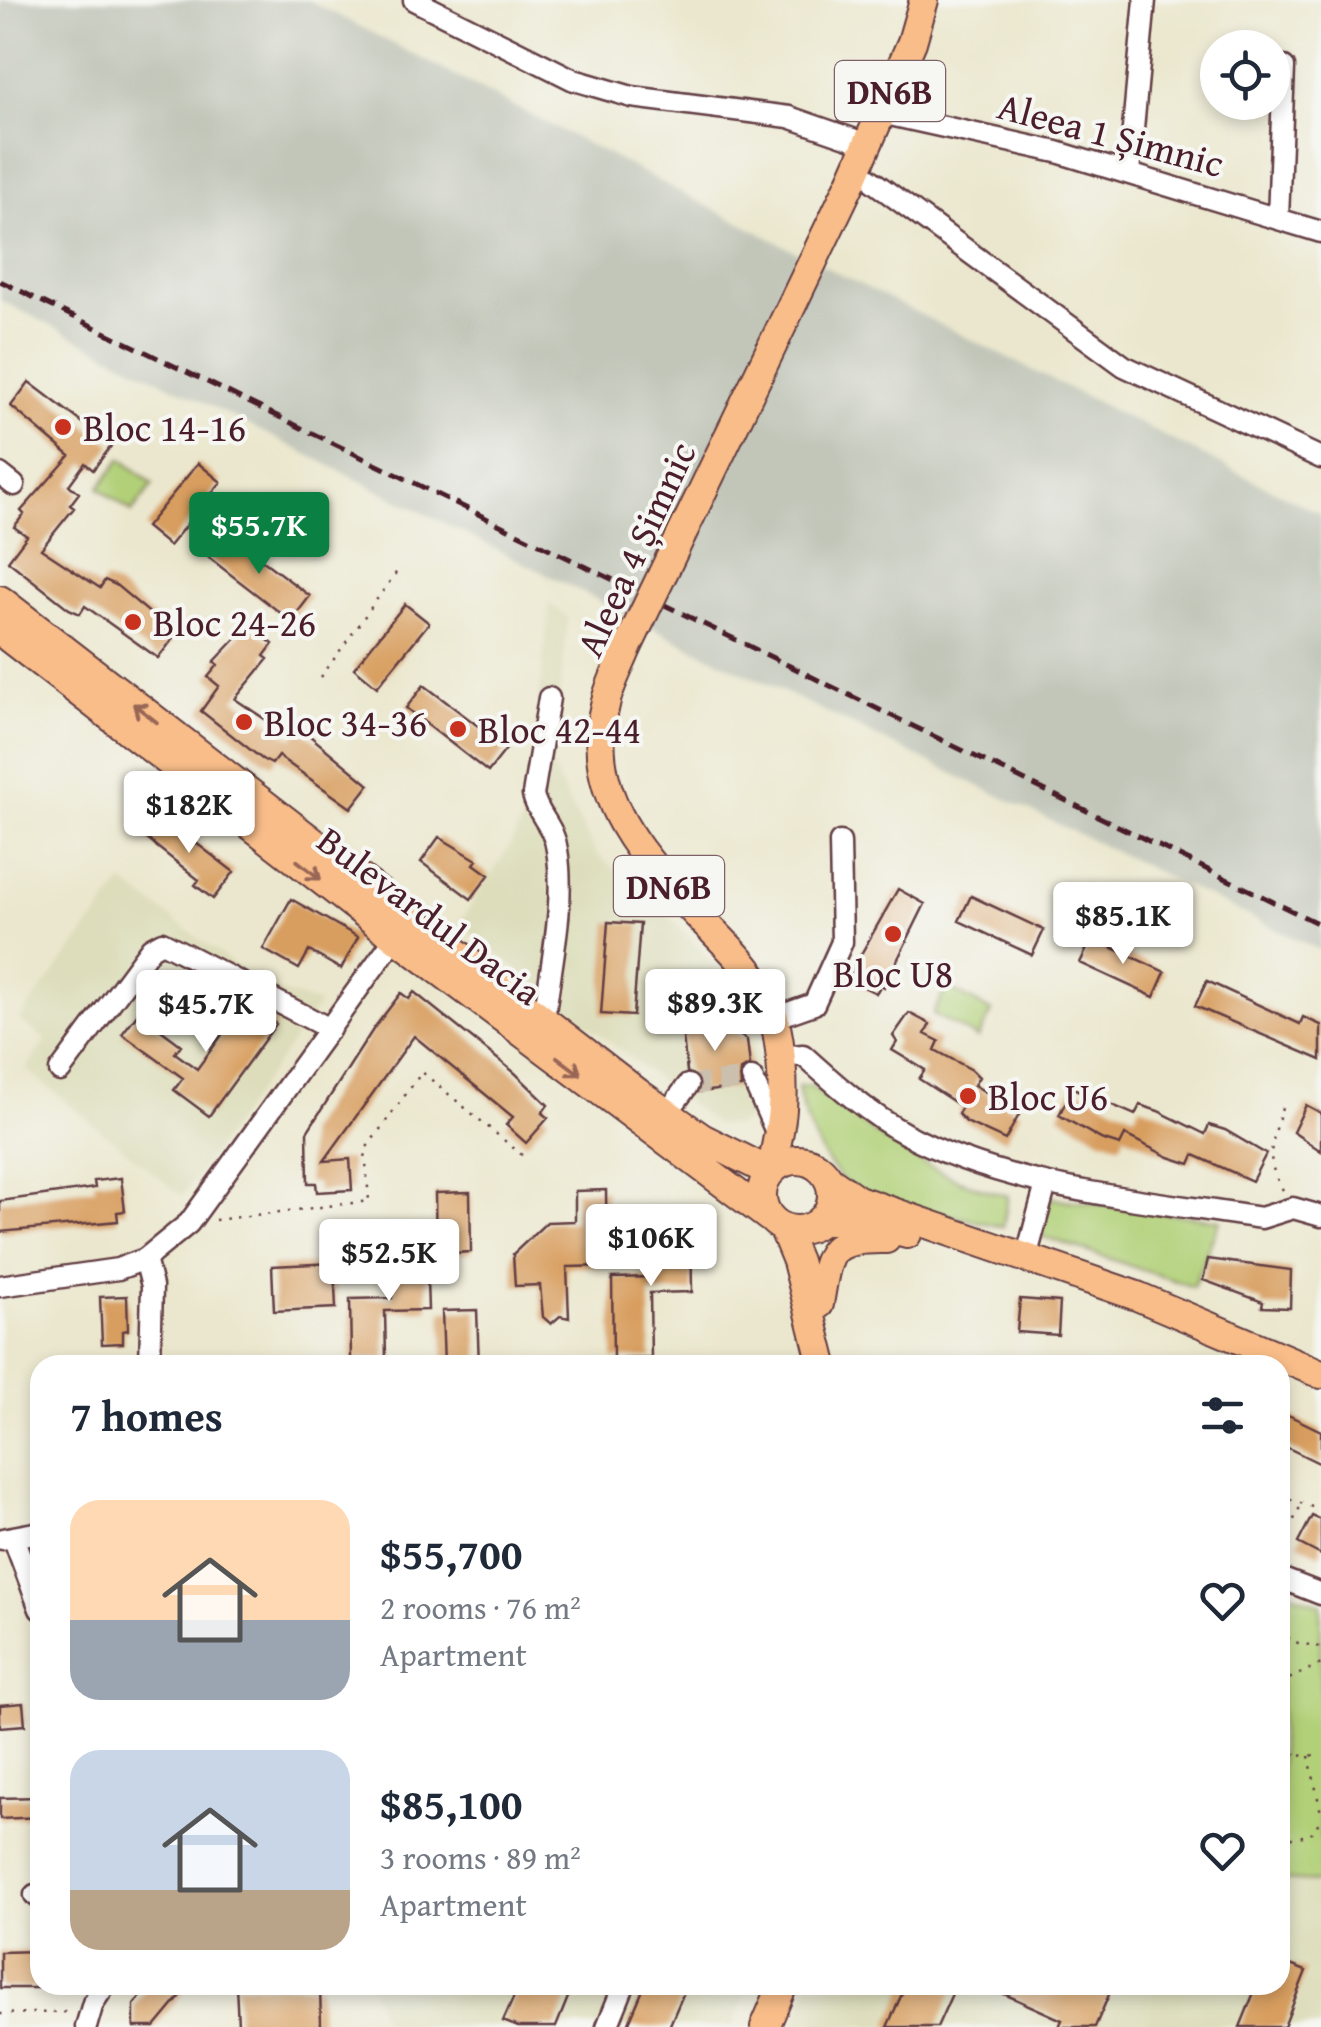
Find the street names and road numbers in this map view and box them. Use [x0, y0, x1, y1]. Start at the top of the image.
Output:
road number: DN6B [835, 61, 945, 121]
street label: Aleea 1 Șimnic [992, 77, 1230, 191]
street label: Aleea 4 Șimnic [561, 432, 709, 666]
street label: Bulevardul Dacia [306, 812, 554, 1018]
road number: DN6B [614, 856, 724, 916]

